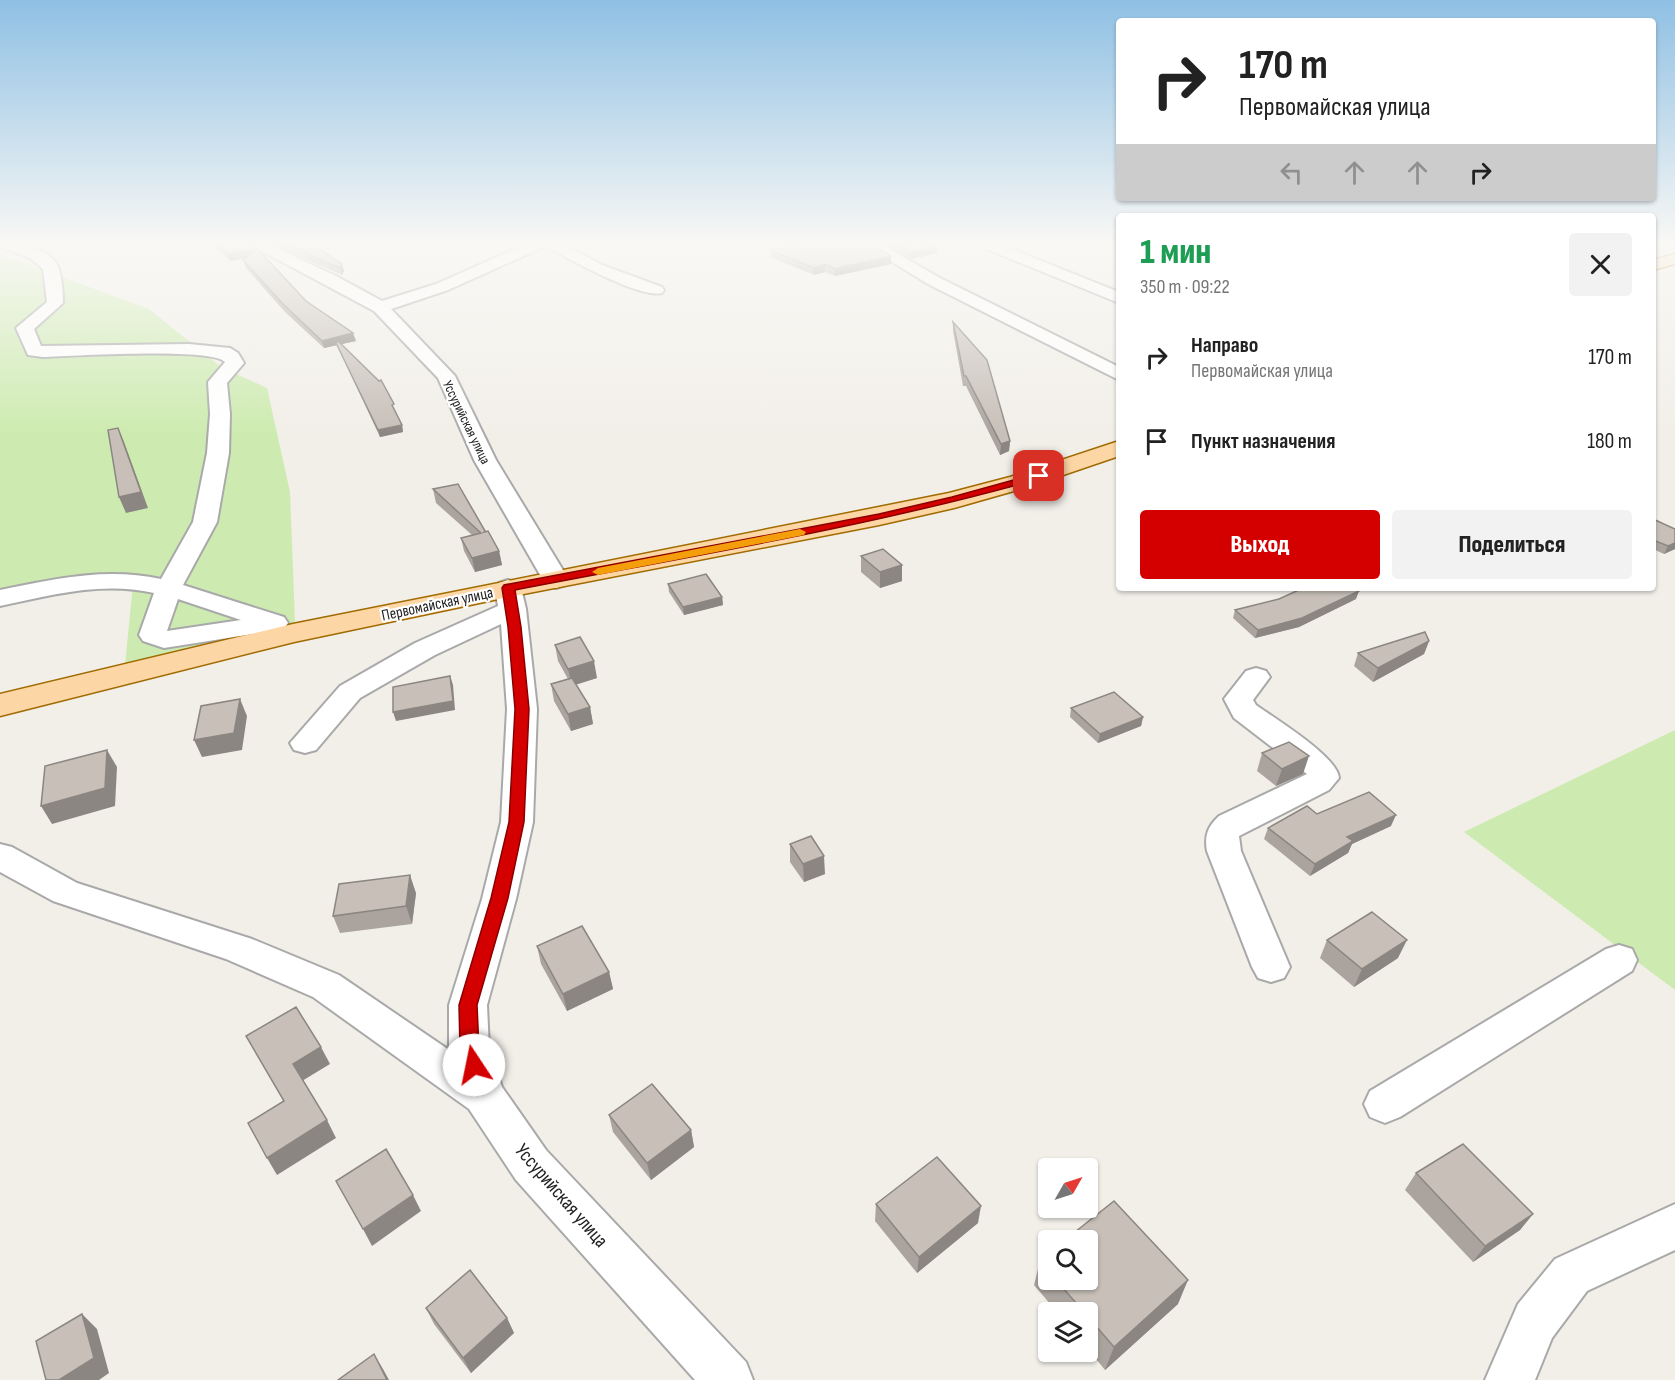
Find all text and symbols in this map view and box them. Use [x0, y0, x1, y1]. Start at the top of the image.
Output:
text: 170 m [1239, 40, 1328, 91]
icon: right [1140, 42, 1218, 120]
text: Первомайская улица [1239, 91, 1431, 123]
icon: left [1275, 156, 1308, 189]
icon: ahead [1338, 156, 1371, 189]
icon: ahead [1401, 156, 1434, 189]
icon: right [1464, 156, 1497, 189]
text: 1 мин [1140, 231, 1211, 274]
button: close [1569, 233, 1632, 296]
text: 350 m · 09:22 [1140, 275, 1230, 299]
text: Направо [1191, 332, 1258, 359]
icon: right [1140, 341, 1173, 374]
text: 170 m [1588, 344, 1632, 371]
text: Первомайская улица [1191, 359, 1333, 383]
street label: Уссурийская улица [439, 378, 494, 467]
icon: arrive [1140, 425, 1173, 458]
text: Пункт назначения [1191, 428, 1335, 455]
text: 180 m [1587, 428, 1632, 455]
pin [1013, 450, 1064, 501]
icon: arrive [1022, 459, 1055, 492]
button: Выход [1140, 510, 1380, 579]
button: Поделиться [1392, 510, 1632, 579]
street label: Первомайская улица [380, 583, 495, 626]
position arrow [442, 1033, 506, 1097]
street label: Уссурийская улица [510, 1139, 613, 1252]
north arrow [1038, 1158, 1098, 1218]
map controls [1038, 1158, 1098, 1362]
button: search [1038, 1230, 1098, 1290]
button: layers [1038, 1302, 1098, 1362]

